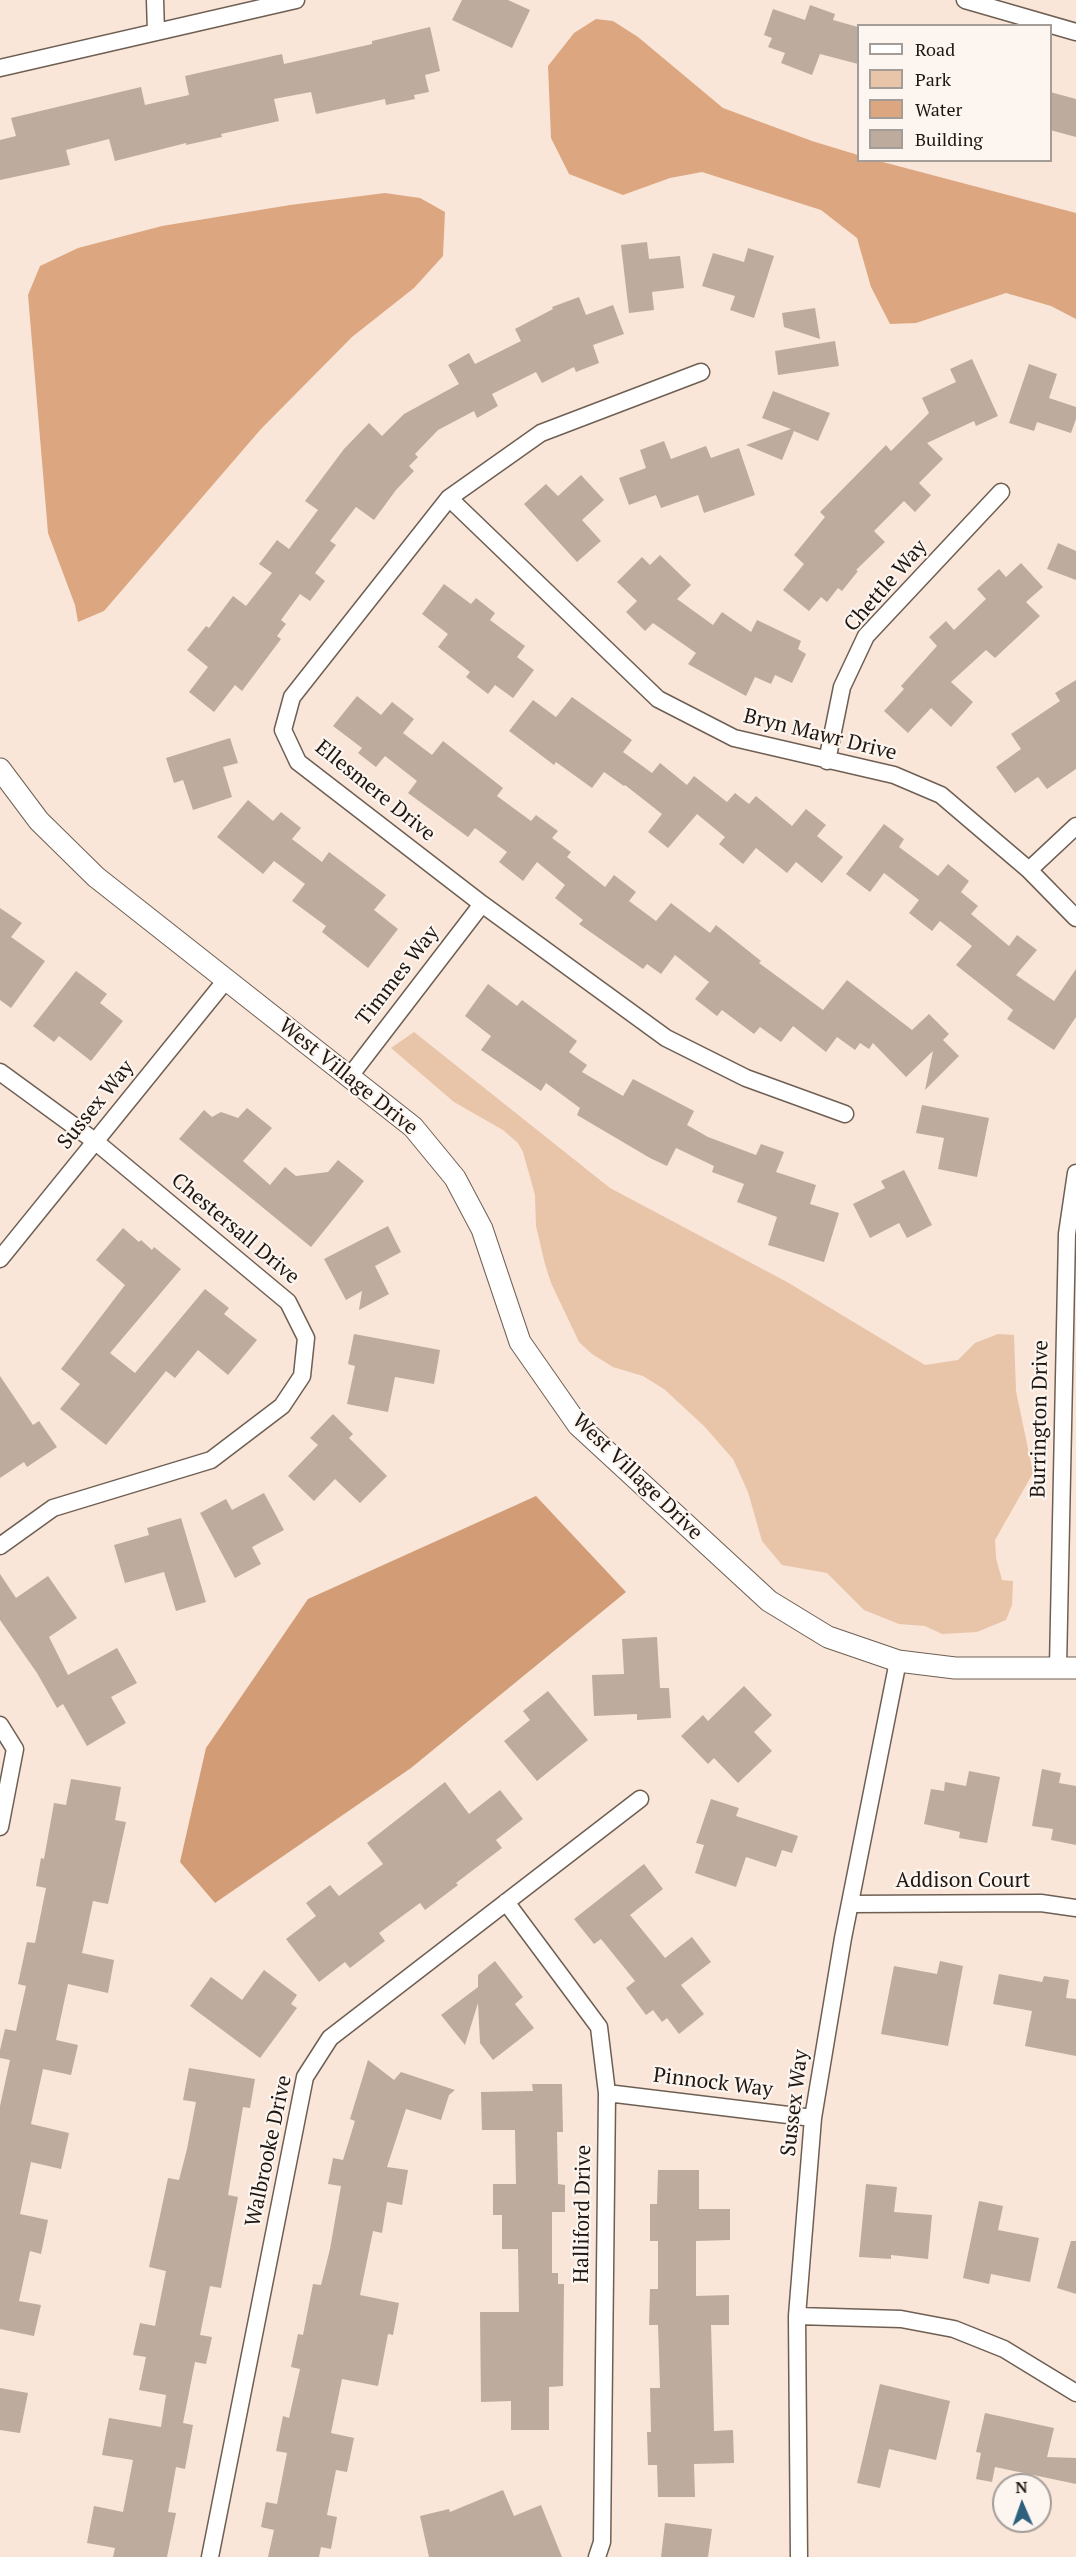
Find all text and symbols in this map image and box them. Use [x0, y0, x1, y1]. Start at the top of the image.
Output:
legend [857, 24, 1052, 162]
text: Road [915, 37, 955, 61]
text: Park [915, 67, 951, 91]
text: Water [915, 97, 962, 121]
text: Building [915, 127, 983, 151]
street label: Chettle Way [839, 535, 933, 637]
street label: Bryn Mawr Drive [741, 704, 899, 766]
street label: Ellesmere Drive [310, 735, 440, 847]
street label: Timmes Way [351, 921, 445, 1031]
street label: West Village Drive [273, 1013, 423, 1141]
street label: Sussex Way [52, 1055, 140, 1155]
street label: Chestersall Drive [166, 1168, 304, 1290]
street label: Burrington Drive [1026, 1340, 1054, 1498]
street label: West Village Drive [567, 1408, 707, 1546]
street label: Addison Court [896, 1868, 1030, 1894]
street label: Sussex Way [776, 2048, 814, 2158]
street label: Pinnock Way [652, 2063, 774, 2103]
street label: Walbrooke Drive [241, 2073, 297, 2229]
street label: Halliford Drive [569, 2145, 597, 2283]
north arrow [992, 2473, 1052, 2533]
text: N [1015, 2476, 1028, 2498]

